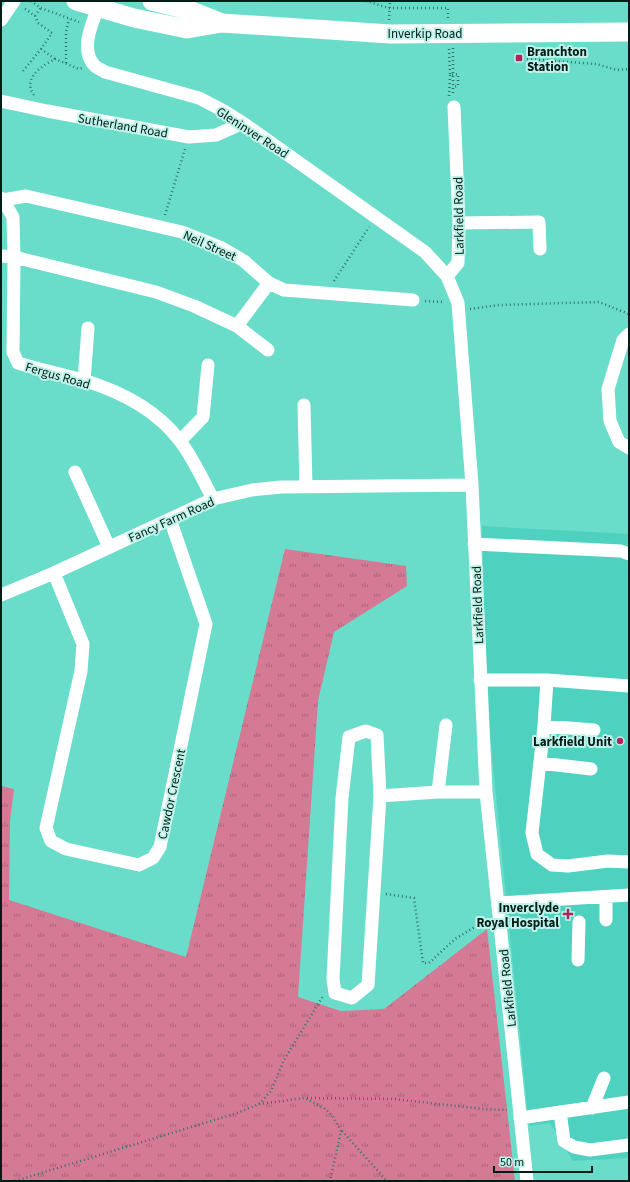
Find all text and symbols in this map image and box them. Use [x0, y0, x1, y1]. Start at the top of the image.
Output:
street label: Inverkip Road [388, 25, 462, 43]
place label: Branchton Station [527, 43, 587, 76]
marker: Branchton Station [514, 53, 524, 63]
street label: Gleninver Road [213, 103, 292, 163]
street label: Sutherland Road [76, 109, 169, 143]
street label: Larkfield Road [449, 177, 469, 255]
street label: Neil Street [180, 226, 240, 266]
street label: Fergus Road [23, 358, 92, 394]
street label: Fancy Farm Road [125, 493, 217, 547]
street label: Larkfield Road [468, 566, 488, 644]
place label: Larkfield Unit [533, 733, 612, 751]
marker: Larkfield Unit [615, 736, 625, 746]
street label: Cawdor Crescent [154, 747, 190, 841]
place label: Inverclyde Royal Hospital [476, 899, 559, 932]
marker: Inverclyde Royal Hospital [562, 908, 574, 920]
street label: Larkfield Road [495, 948, 521, 1028]
scale bar [494, 1148, 592, 1174]
text: 50 m [500, 1154, 524, 1171]

